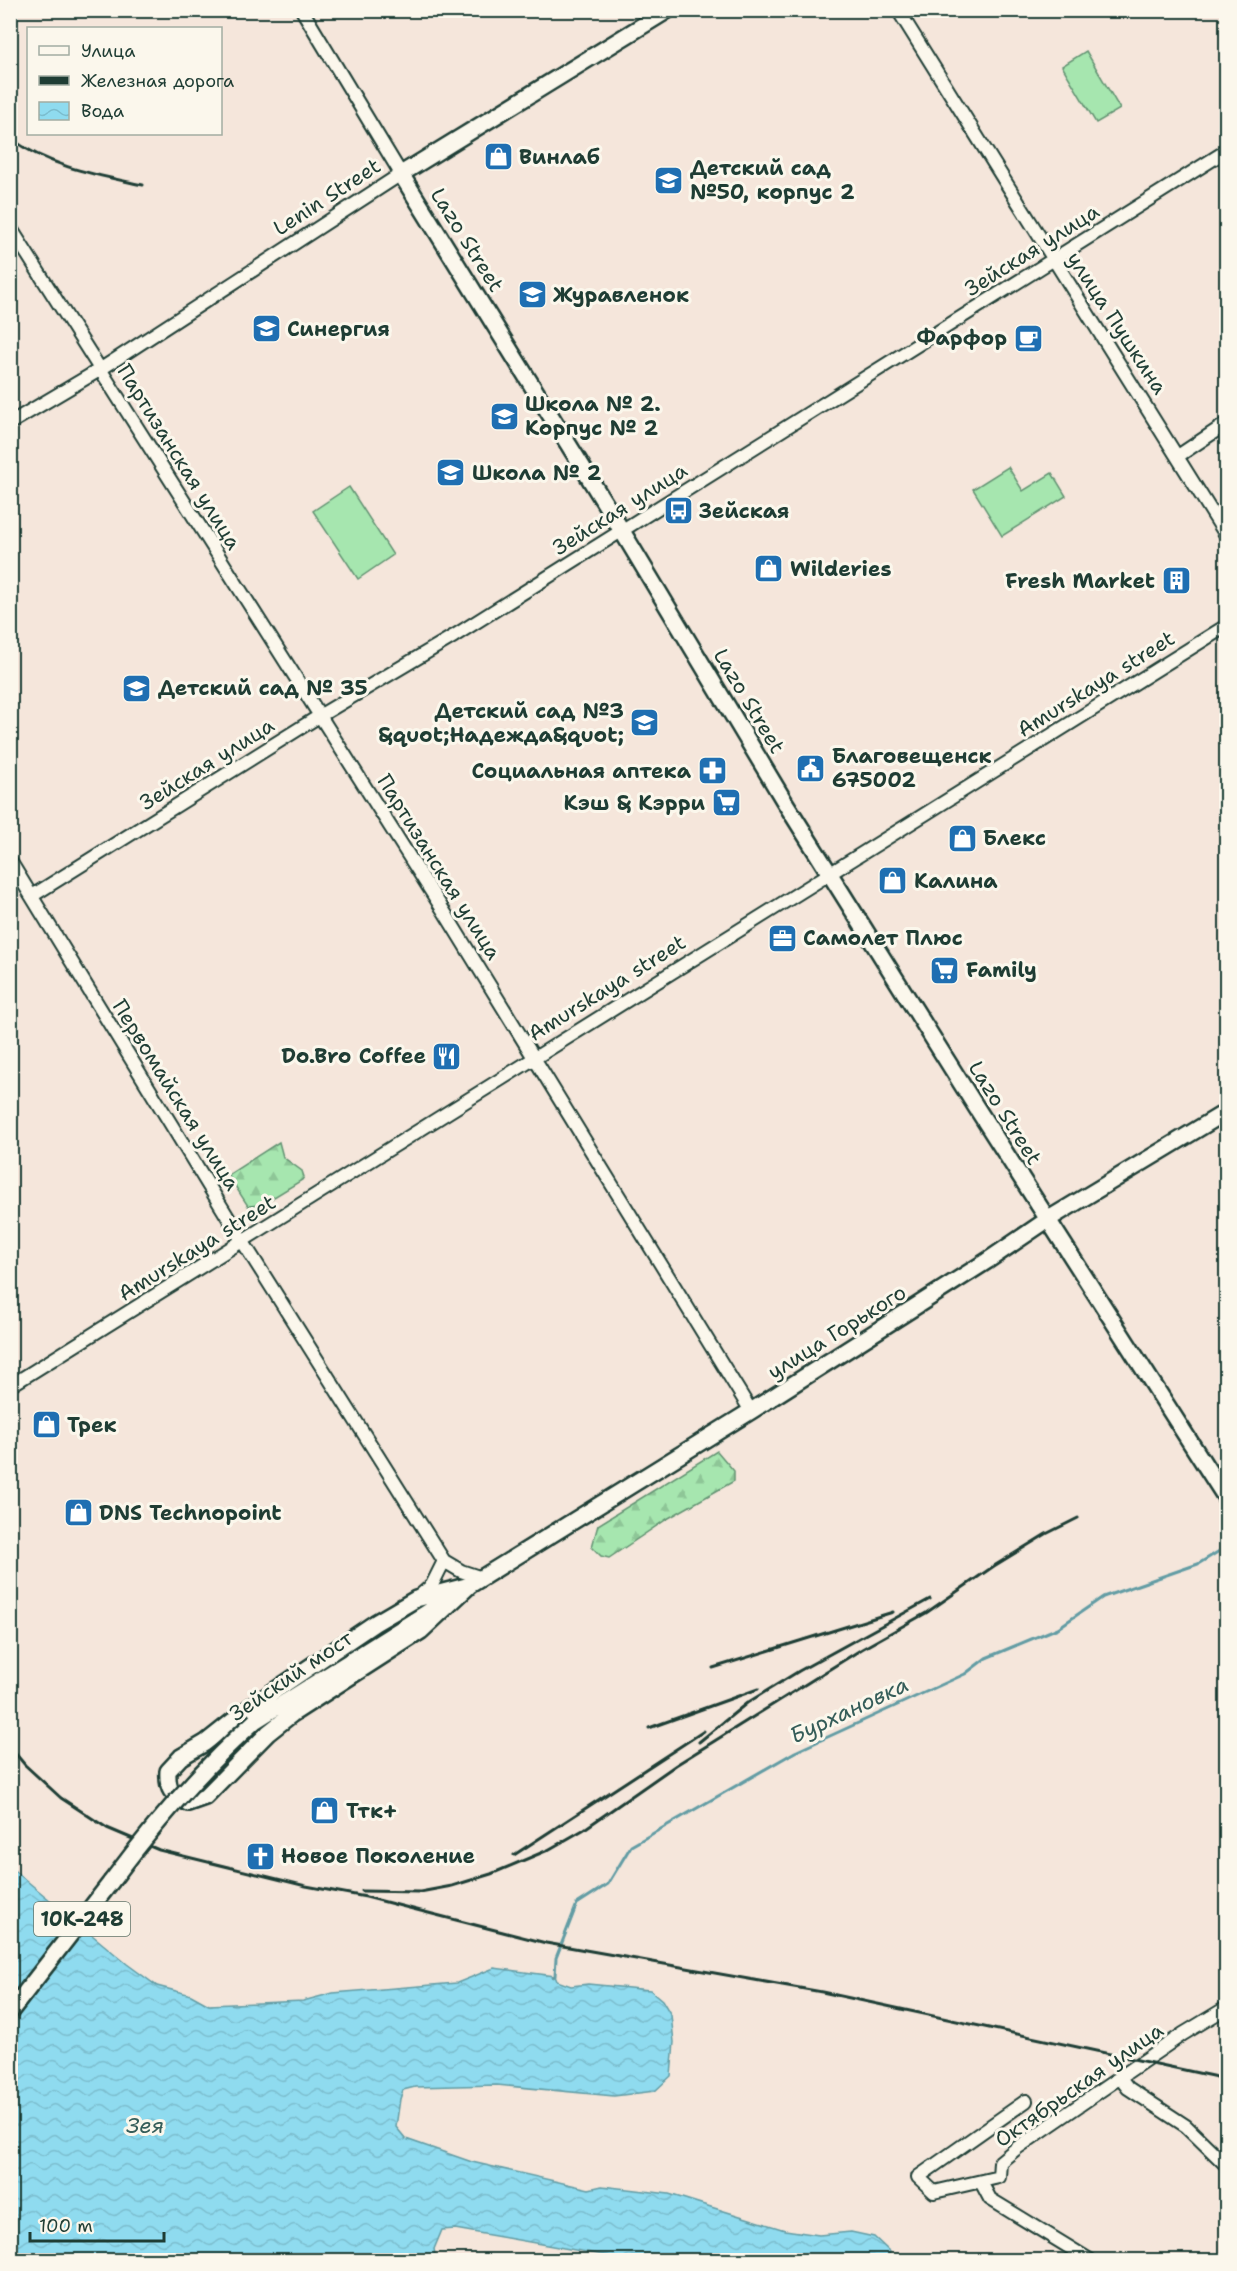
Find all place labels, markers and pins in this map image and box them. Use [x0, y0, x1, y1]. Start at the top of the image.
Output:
shop icon: Винлаб [482, 141, 514, 173]
place label: Винлаб [519, 143, 600, 171]
place label: Детский сад №50, корпус 2 [690, 154, 855, 206]
school or university icon: Детский сад №50, корпус 2 [653, 164, 685, 196]
school or university icon: Журавленок [516, 279, 548, 311]
place label: Журавленок [553, 281, 689, 309]
school or university icon: Синергия [250, 313, 282, 345]
place label: Синергия [287, 315, 390, 343]
cafe icon: Фарфор [1012, 322, 1044, 354]
place label: Фарфор [917, 324, 1007, 352]
place label: Школа № 2. Корпус № 2 [525, 390, 661, 442]
school or university icon: Школа № 2. Корпус № 2 [488, 400, 520, 432]
school or university icon: Школа № 2 [435, 457, 467, 489]
place label: Школа № 2 [472, 459, 602, 487]
bus stop icon: Зейская [662, 495, 694, 527]
place label: Зейская [699, 497, 790, 525]
shop icon: Wilderies [753, 553, 785, 585]
place label: Wilderies [790, 555, 892, 583]
building icon: Fresh Market [1160, 565, 1192, 597]
place label: Fresh Market [1005, 567, 1155, 595]
school or university icon: Детский сад № 35 [121, 672, 153, 704]
place label: Детский сад № 35 [158, 674, 368, 702]
place label: Детский сад №3 &quot;Надежда&quot; [378, 697, 624, 749]
school or university icon: Детский сад №3 &quot;Надежда&quot; [629, 707, 661, 739]
place label: Благовещенск 675002 [832, 742, 992, 794]
public building icon: Благовещенск 675002 [795, 752, 827, 784]
pharmacy icon: Социальная аптека [696, 755, 728, 787]
place label: Социальная аптека [471, 757, 692, 785]
supermarket icon: Кэш & Кэрри [710, 787, 742, 819]
place label: Кэш & Кэрри [564, 789, 705, 817]
shop icon: Блекс [946, 822, 978, 854]
place label: Блекс [983, 824, 1046, 852]
shop icon: Калина [877, 865, 909, 897]
place label: Калина [914, 867, 998, 895]
office icon: Самолет Плюс [766, 922, 798, 954]
place label: Самолет Плюс [803, 924, 963, 952]
supermarket icon: Family [929, 954, 961, 986]
place label: Family [966, 956, 1037, 984]
restaurant icon: Do.Bro Coffee [431, 1040, 463, 1072]
place label: Do.Bro Coffee [281, 1042, 426, 1070]
shop icon: Трек [30, 1409, 62, 1441]
place label: Трек [67, 1411, 117, 1439]
shop icon: DNS Technopoint [62, 1497, 94, 1529]
place label: DNS Technopoint [99, 1499, 282, 1527]
shop icon: Ттк+ [309, 1795, 341, 1827]
place label: Ттк+ [346, 1797, 398, 1825]
church icon: Новое Поколение [244, 1840, 276, 1872]
place label: Новое Поколение [281, 1842, 475, 1870]

